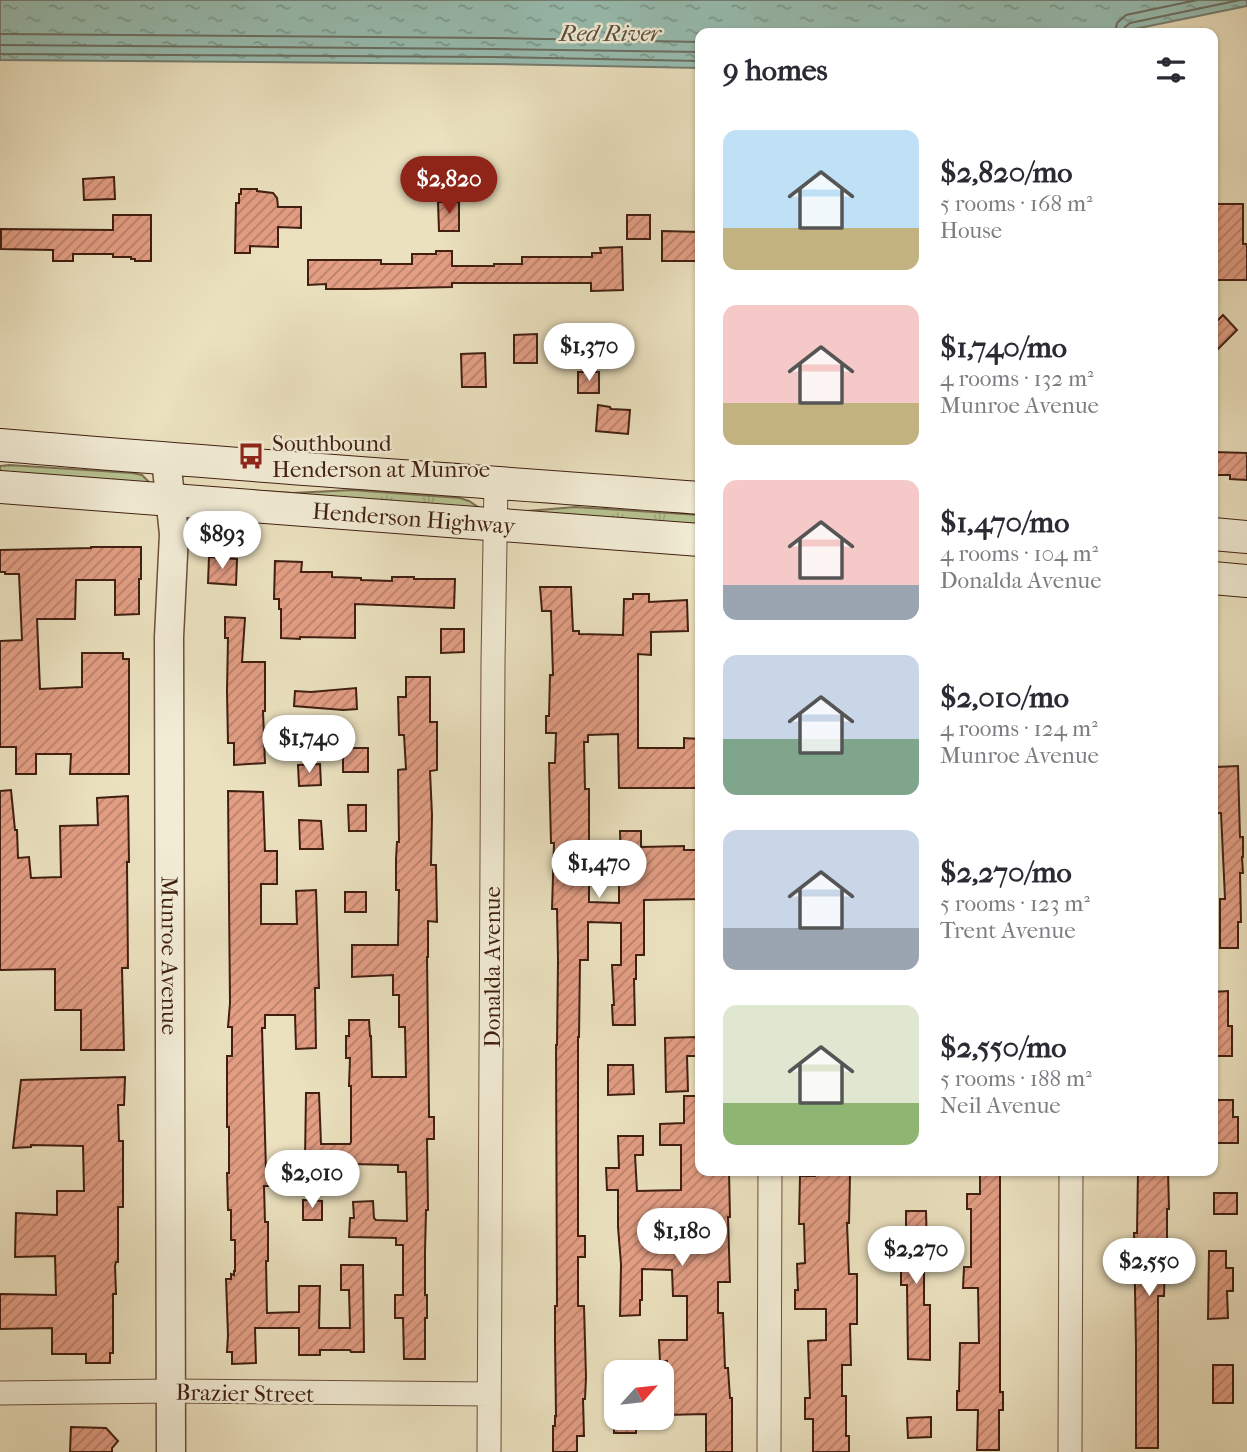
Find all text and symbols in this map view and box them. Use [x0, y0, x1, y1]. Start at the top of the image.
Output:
water label: Red River [557, 19, 663, 47]
icon: filters [1152, 51, 1190, 89]
text: 9 homes [723, 53, 828, 88]
text: $2,820/mo [940, 155, 1073, 190]
pin: $2,820 [392, 156, 506, 216]
icon: home [779, 158, 863, 242]
text: $2,820 [416, 165, 482, 192]
text: 5 rooms · 168 m² [940, 190, 1093, 217]
text: House [940, 217, 1002, 244]
pin: $1,370 [532, 324, 646, 383]
text: $1,740/mo [940, 330, 1067, 365]
text: $1,370 [560, 332, 618, 359]
icon: home [779, 333, 863, 417]
text: 4 rooms · 132 m² [940, 365, 1094, 392]
text: Munroe Avenue [940, 392, 1099, 419]
place label: Southbound Henderson at Munroe [272, 430, 490, 483]
bus stop icon: Southbound Henderson at Munroe [236, 441, 266, 471]
street label: Henderson Highway [311, 498, 517, 540]
text: $1,470/mo [940, 505, 1069, 540]
icon: home [779, 508, 863, 592]
pin: $893 [181, 512, 263, 571]
text: $893 [199, 520, 245, 547]
text: 4 rooms · 104 m² [940, 540, 1098, 567]
text: Donalda Avenue [940, 567, 1102, 594]
text: $2,010/mo [940, 680, 1069, 715]
icon: home [779, 683, 863, 767]
text: 4 rooms · 124 m² [940, 715, 1098, 742]
pin: $1,740 [252, 716, 366, 775]
text: $1,740 [278, 724, 340, 751]
text: Munroe Avenue [940, 742, 1099, 769]
pin: $1,470 [542, 841, 656, 900]
text: $1,470 [568, 849, 630, 876]
text: $2,270/mo [940, 855, 1072, 890]
icon: home [779, 858, 863, 942]
street label: Munroe Avenue [156, 876, 183, 1035]
street label: Donalda Avenue [479, 886, 506, 1048]
text: 5 rooms · 123 m² [940, 890, 1090, 917]
text: Trent Avenue [940, 917, 1076, 944]
text: $2,550/mo [940, 1030, 1067, 1065]
icon: home [779, 1033, 863, 1117]
text: 5 rooms · 188 m² [940, 1065, 1092, 1092]
text: Neil Avenue [940, 1092, 1061, 1119]
pin: $2,010 [255, 1150, 369, 1210]
text: $2,010 [281, 1159, 343, 1186]
pin: $1,180 [625, 1208, 739, 1268]
text: $1,180 [653, 1217, 711, 1244]
pin: $2,270 [859, 1226, 973, 1286]
text: $2,270 [884, 1235, 948, 1262]
pin: $2,550 [1092, 1238, 1206, 1298]
text: $2,550 [1119, 1247, 1179, 1274]
north arrow [604, 1360, 674, 1430]
map controls [604, 1360, 674, 1430]
street label: Brazier Street [175, 1379, 315, 1408]

